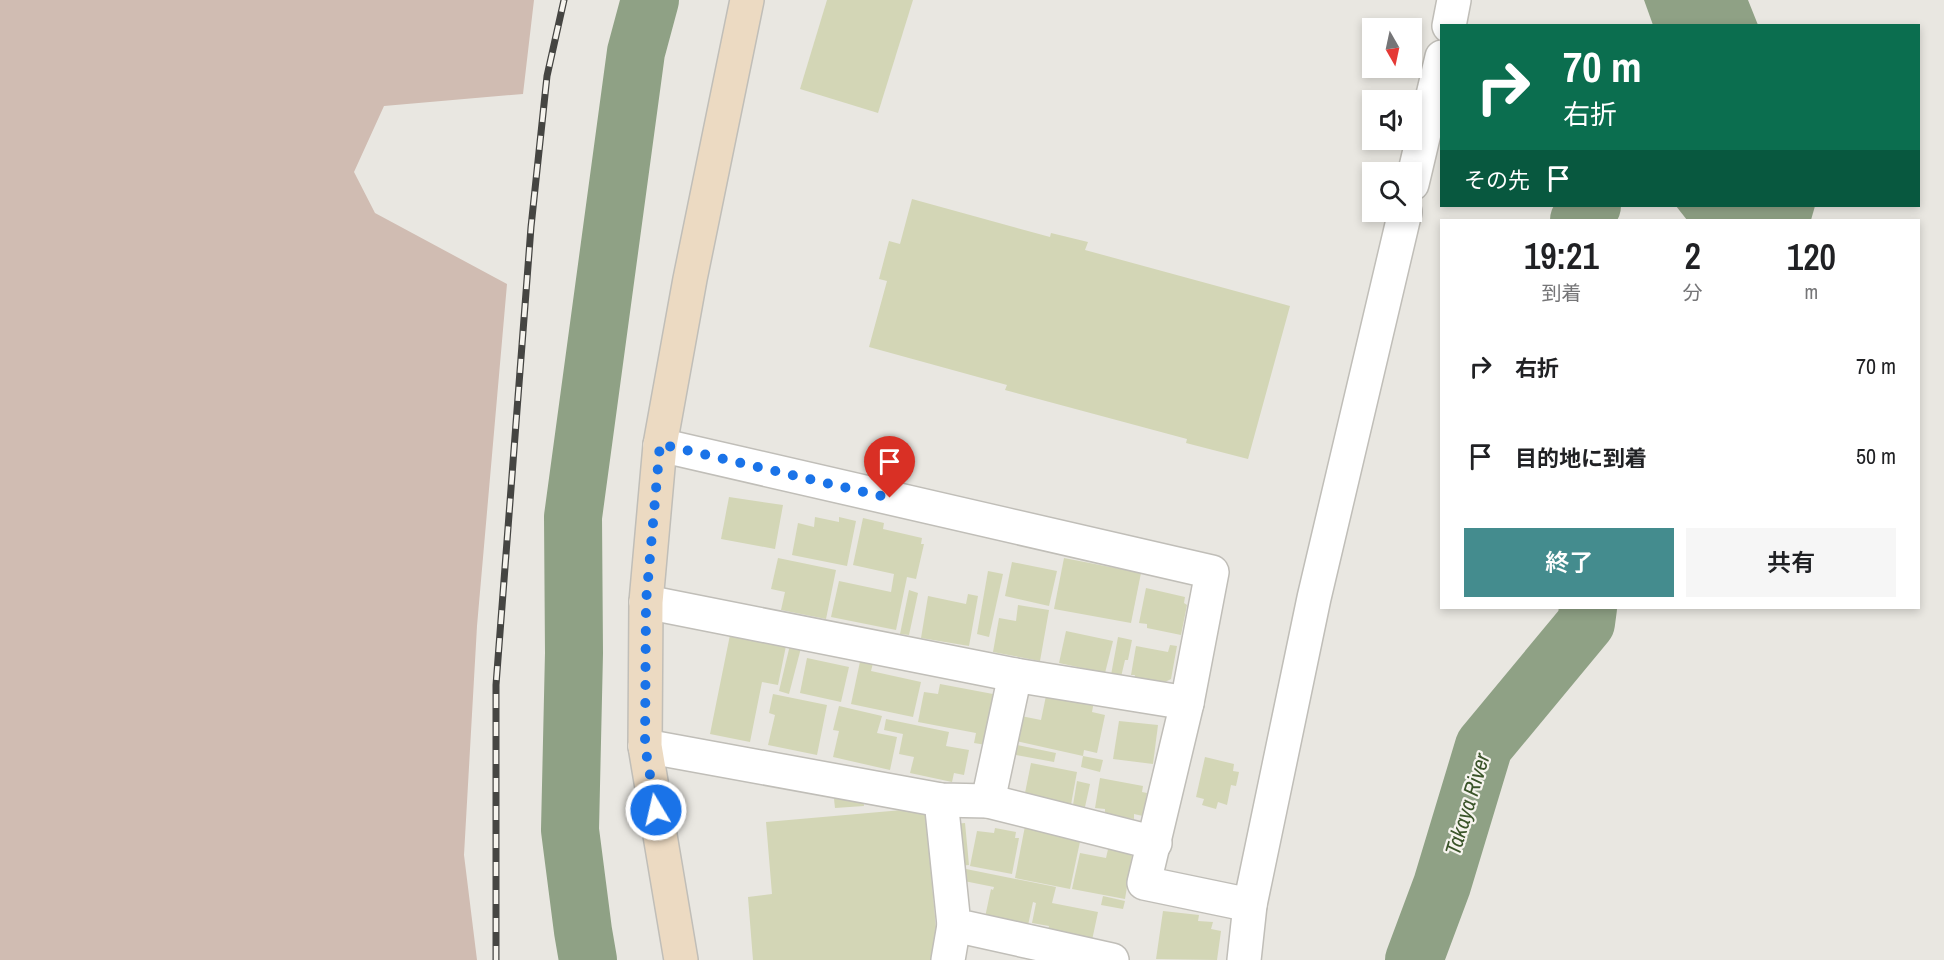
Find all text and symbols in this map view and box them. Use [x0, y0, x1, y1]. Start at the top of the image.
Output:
north arrow [1362, 18, 1422, 78]
map controls [1362, 18, 1422, 222]
text: 70 m [1563, 39, 1642, 95]
icon: right [1464, 48, 1542, 126]
button: sound [1362, 90, 1422, 150]
text: 右折 [1563, 96, 1617, 132]
button: search [1362, 162, 1422, 222]
icon: arrive [1542, 162, 1575, 195]
text: その先 [1464, 165, 1530, 195]
text: 19:21 [1524, 232, 1599, 280]
text: 2 [1685, 232, 1701, 280]
text: 120 [1787, 233, 1836, 281]
text: m [1805, 278, 1818, 305]
text: 到着 [1541, 279, 1581, 306]
text: 分 [1683, 279, 1703, 306]
icon: right [1464, 350, 1497, 383]
text: 70 m [1856, 351, 1896, 381]
text: 右折 [1515, 353, 1559, 383]
pin [864, 436, 915, 498]
icon: arrive [1464, 440, 1497, 473]
text: 50 m [1856, 441, 1896, 471]
text: 目的地に到着 [1515, 443, 1647, 473]
icon: arrive [873, 445, 906, 478]
button: 終了 [1464, 528, 1674, 597]
button: 共有 [1686, 528, 1896, 597]
water label: Takaya River [1437, 749, 1497, 859]
position arrow [624, 778, 688, 842]

